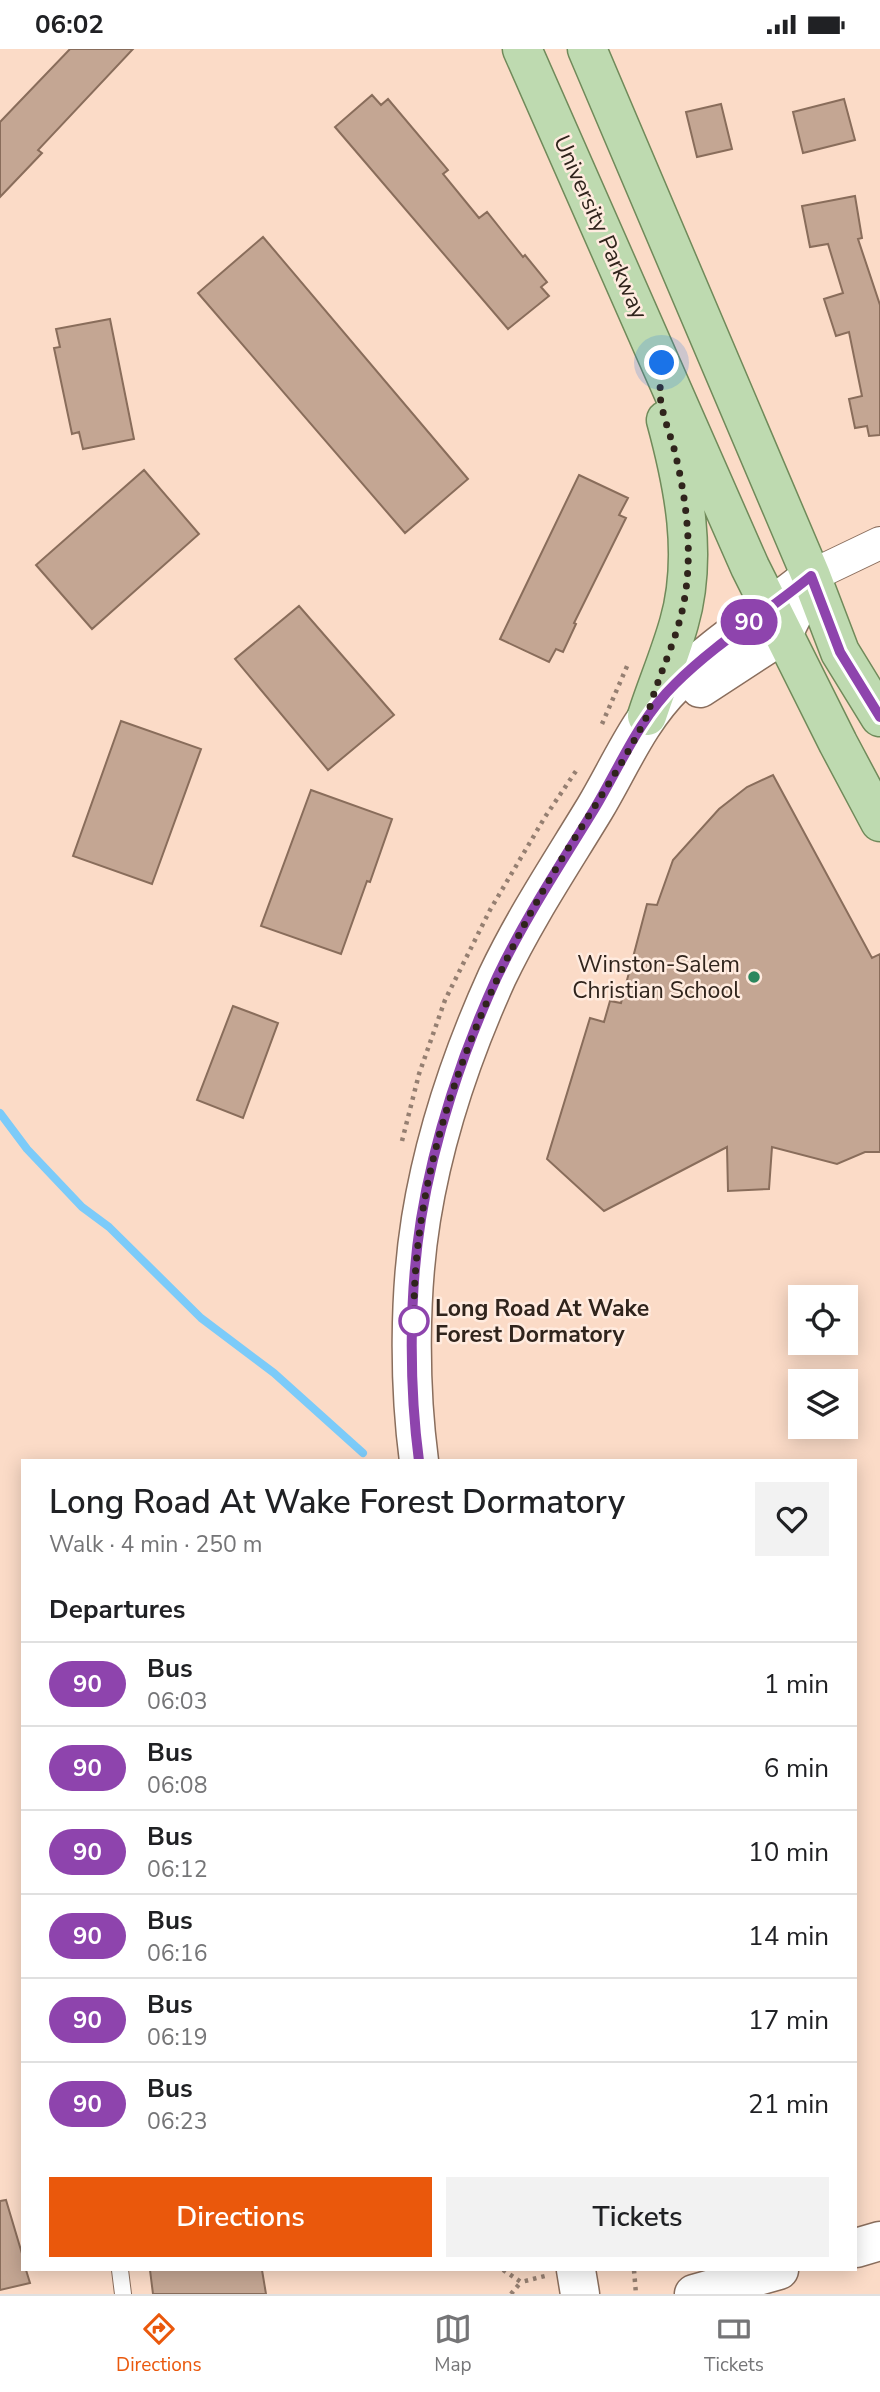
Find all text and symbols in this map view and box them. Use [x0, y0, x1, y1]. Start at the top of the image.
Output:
text: 06:02 [35, 7, 104, 42]
street label: University Parkway [546, 130, 655, 324]
your location [644, 345, 679, 380]
line badge: 90 [718, 599, 780, 645]
text: 90 [735, 606, 763, 638]
place label: Winston-Salem Christian School [572, 949, 740, 1006]
marker: Winston-Salem Christian School [746, 969, 762, 985]
map controls [788, 1285, 858, 1439]
button: locate [788, 1285, 858, 1355]
place label: Long Road At Wake Forest Dormatory [435, 1293, 649, 1350]
marker: Long Road At Wake Forest Dormatory [399, 1306, 429, 1336]
button: layers [788, 1369, 858, 1439]
text: Long Road At Wake Forest Dormatory [49, 1480, 625, 1525]
button: heart [755, 1482, 829, 1556]
text: Walk · 4 min · 250 m [49, 1529, 262, 1560]
text: Departures [49, 1592, 185, 1627]
text: Bus [147, 1651, 193, 1686]
text: 1 min [764, 1667, 829, 1702]
text: 90 [73, 1668, 102, 1700]
text: 06:03 [147, 1686, 207, 1717]
text: Bus [147, 1735, 193, 1770]
text: 6 min [764, 1751, 829, 1786]
text: 90 [73, 1752, 102, 1784]
text: 06:08 [147, 1770, 207, 1801]
text: Bus [147, 1819, 193, 1854]
text: 10 min [748, 1835, 829, 1870]
text: 90 [73, 1836, 102, 1868]
text: 06:12 [147, 1854, 207, 1885]
text: Bus [147, 1903, 193, 1938]
text: 14 min [748, 1919, 829, 1954]
text: 90 [73, 1920, 102, 1952]
text: 06:16 [147, 1938, 207, 1969]
text: Bus [147, 1987, 193, 2022]
text: 17 min [748, 2003, 829, 2038]
text: 90 [73, 2004, 102, 2036]
text: 06:19 [147, 2022, 207, 2053]
text: Bus [147, 2071, 193, 2106]
text: 21 min [748, 2087, 829, 2122]
text: 90 [73, 2088, 102, 2120]
text: 06:23 [147, 2106, 207, 2137]
button: Directions [49, 2177, 432, 2257]
button: Tickets [446, 2177, 829, 2257]
tab: Directions [116, 2310, 202, 2378]
tab: Map [434, 2310, 472, 2378]
tab: Tickets [704, 2310, 764, 2378]

